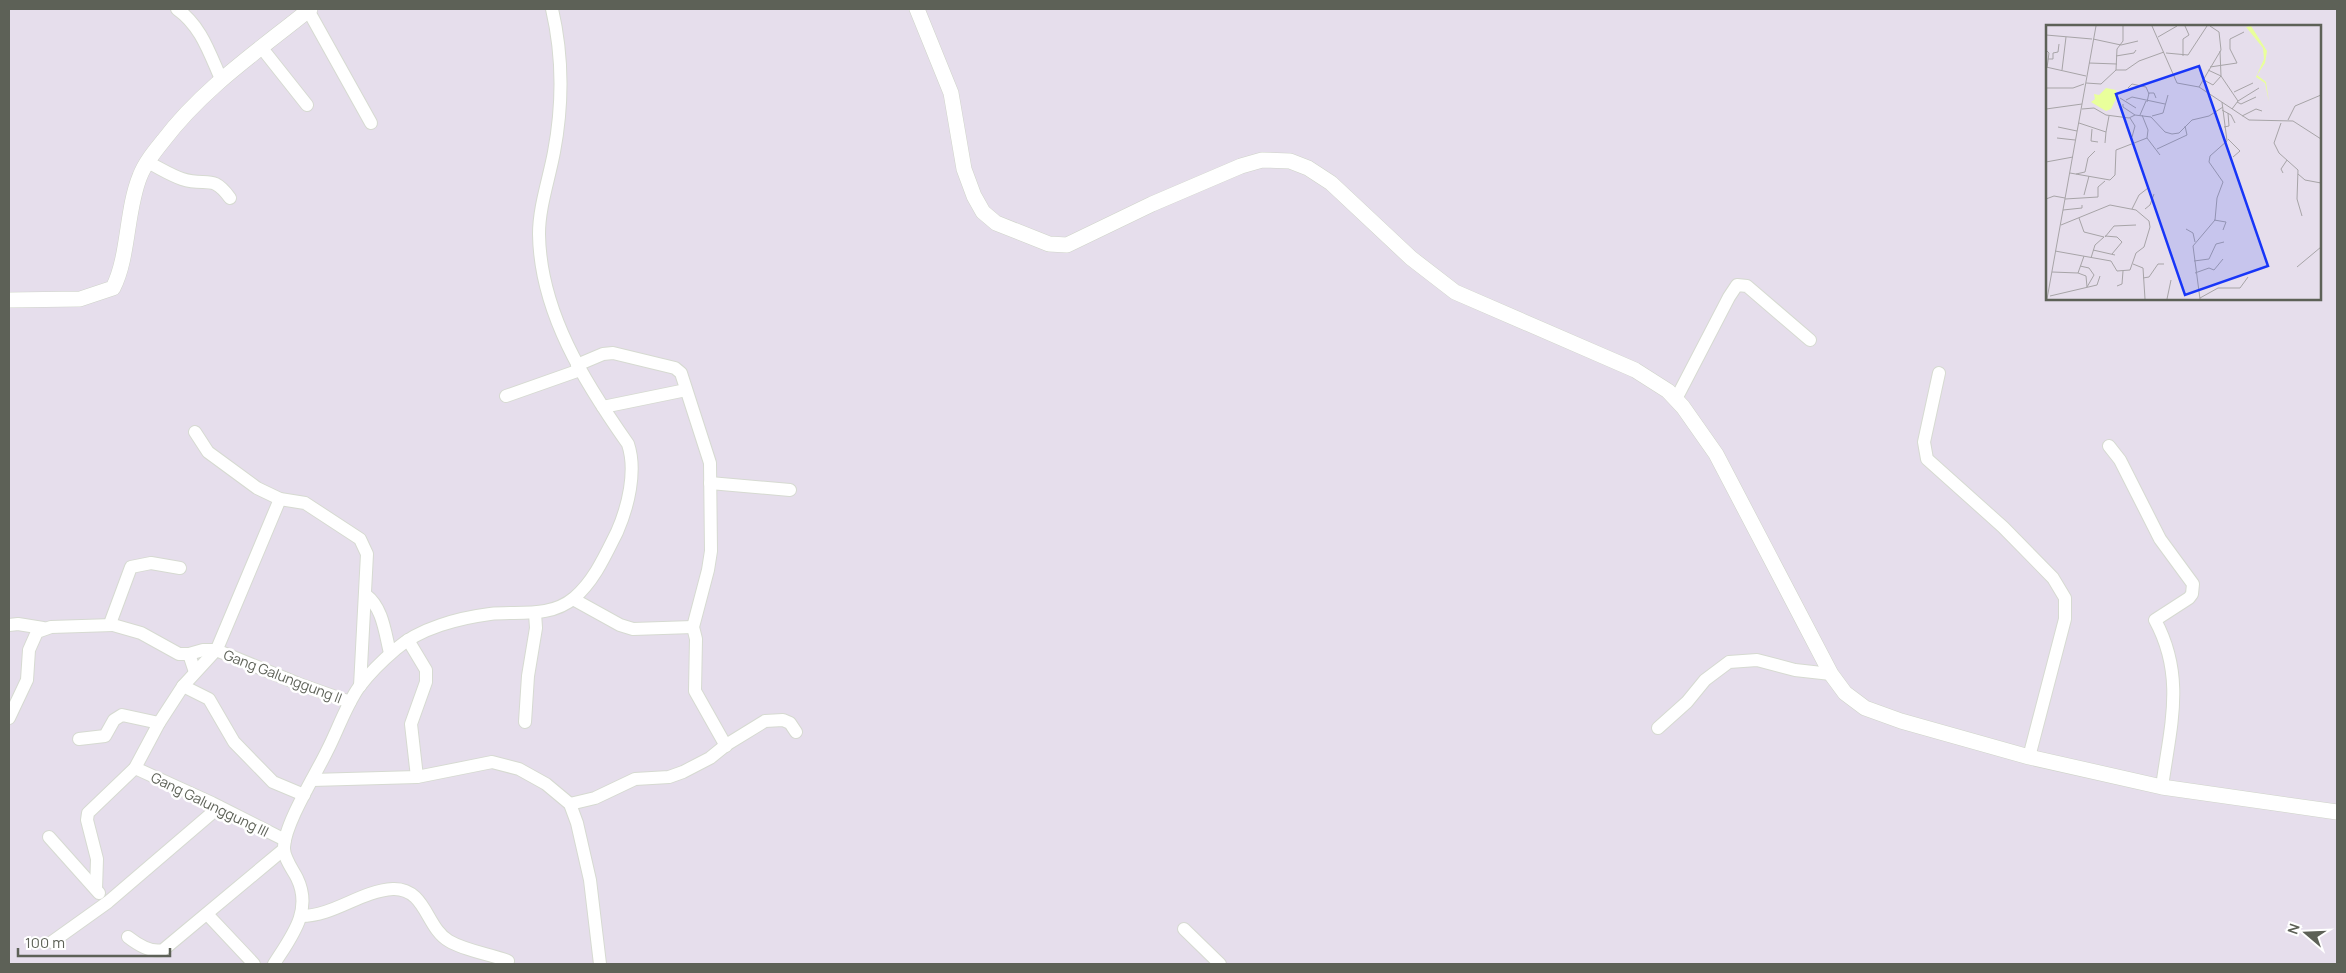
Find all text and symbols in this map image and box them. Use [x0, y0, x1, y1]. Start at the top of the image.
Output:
inset map [2046, 25, 2321, 300]
street label: Gang Galunggung II [221, 645, 345, 707]
street label: Gang Galunggung III [148, 767, 272, 841]
north arrow [2281, 908, 2331, 958]
text: N [2283, 921, 2304, 936]
scale bar [18, 926, 170, 958]
text: 100 m [25, 932, 65, 953]

